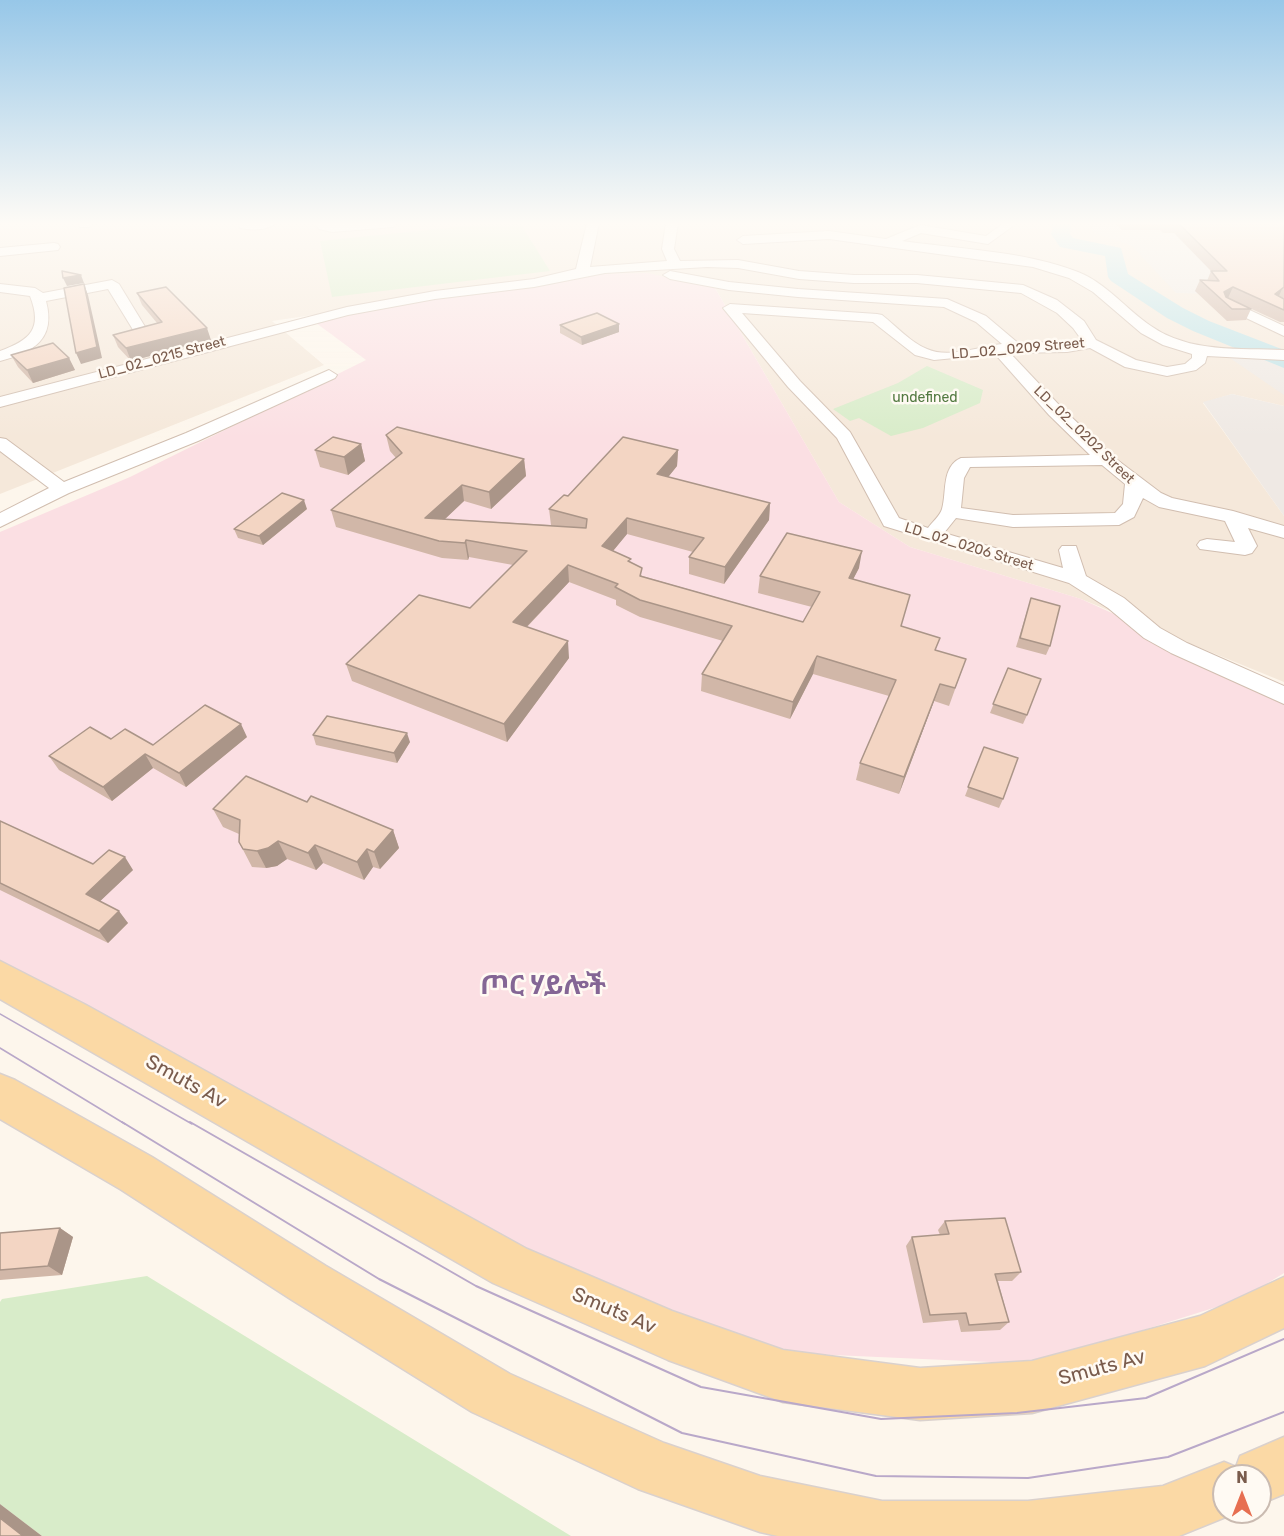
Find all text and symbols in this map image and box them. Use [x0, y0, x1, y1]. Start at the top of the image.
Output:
street label: LD_02_0215 Street [97, 333, 227, 383]
street label: LD_02_0209 Street [951, 335, 1085, 363]
street label: LD_02_0202 Street [1030, 383, 1138, 487]
park label: undefined [892, 390, 958, 406]
street label: LD_02_0206 Street [903, 519, 1035, 575]
district label: ጦር ሃይሎች [480, 970, 606, 1002]
street label: Smuts Av [141, 1050, 231, 1114]
street label: Smuts Av [568, 1283, 660, 1339]
street label: Smuts Av [1056, 1345, 1148, 1391]
north arrow [1212, 1464, 1272, 1524]
text: N [1236, 1468, 1248, 1487]

